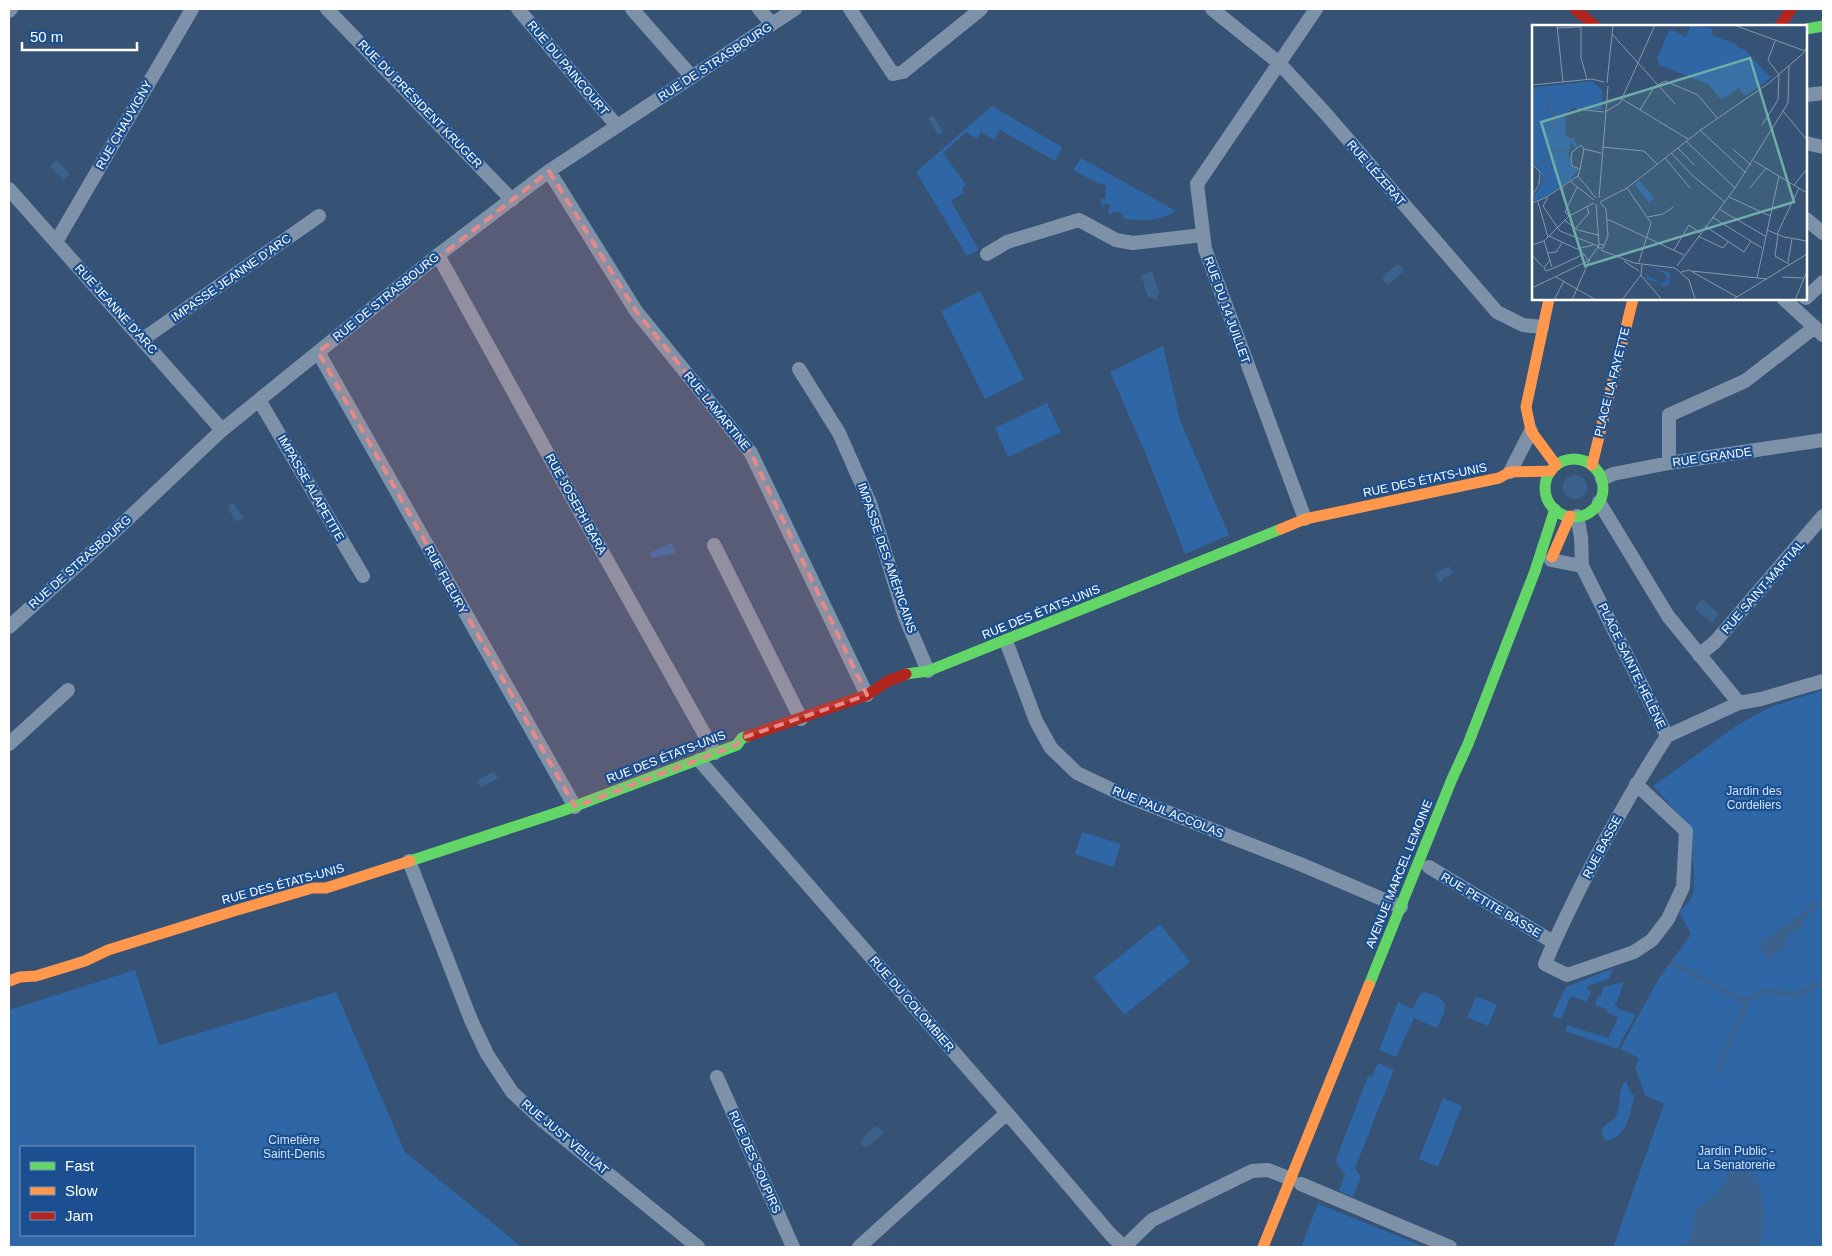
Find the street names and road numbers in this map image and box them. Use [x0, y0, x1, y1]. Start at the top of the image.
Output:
street label: RUE DU PAINCOURT [524, 18, 612, 119]
street label: RUE DE STRASBOURG [656, 20, 774, 104]
street label: RUE DU PRÉSIDENT KRUGER [355, 36, 486, 171]
street label: RUE CHAUVIGNY [93, 78, 155, 172]
street label: RUE LÉZERAT [1344, 137, 1409, 209]
street label: IMPASSE JEANNE D'ARC [169, 231, 294, 325]
street label: RUE DE STRASBOURG [330, 250, 442, 344]
street label: RUE DU 14 JUILLET [1201, 255, 1253, 366]
street label: RUE JEANNE D'ARC [72, 261, 160, 357]
street label: PLACE LA FAYETTE [1592, 326, 1632, 438]
street label: RUE LAMARTINE [681, 369, 753, 453]
street label: IMPASSE ALAPETITE [275, 433, 347, 543]
street label: RUE GRANDE [1671, 445, 1753, 469]
street label: RUE JOSEPH BARA [543, 451, 609, 557]
street label: RUE DES ÉTATS-UNIS [1362, 459, 1488, 500]
street label: IMPASSE DES AMÉRICAINS [855, 481, 920, 635]
street label: RUE DE STRASBOURG [26, 512, 134, 612]
street label: RUE SAINT-MARTIAL [1719, 537, 1808, 637]
street label: RUE FLEURY [422, 543, 470, 617]
street label: RUE DES ÉTATS-UNIS [979, 581, 1102, 642]
street label: PLACE SAINTE-HÉLÈNE [1595, 600, 1669, 731]
street label: RUE DES ÉTATS-UNIS [604, 727, 727, 786]
street label: RUE PAUL ACCOLAS [1110, 783, 1226, 841]
street label: AVENUE MARCEL LEMOINE [1363, 798, 1435, 950]
street label: RUE BASSE [1580, 813, 1624, 881]
street label: RUE DES ÉTATS-UNIS [220, 860, 346, 907]
street label: RUE PETITE BASSE [1439, 870, 1543, 940]
street label: RUE DU COLOMBIER [867, 954, 957, 1055]
street label: RUE JUST VEILLAT [519, 1097, 612, 1178]
street label: RUE DES SOUPIRS [726, 1109, 784, 1215]

